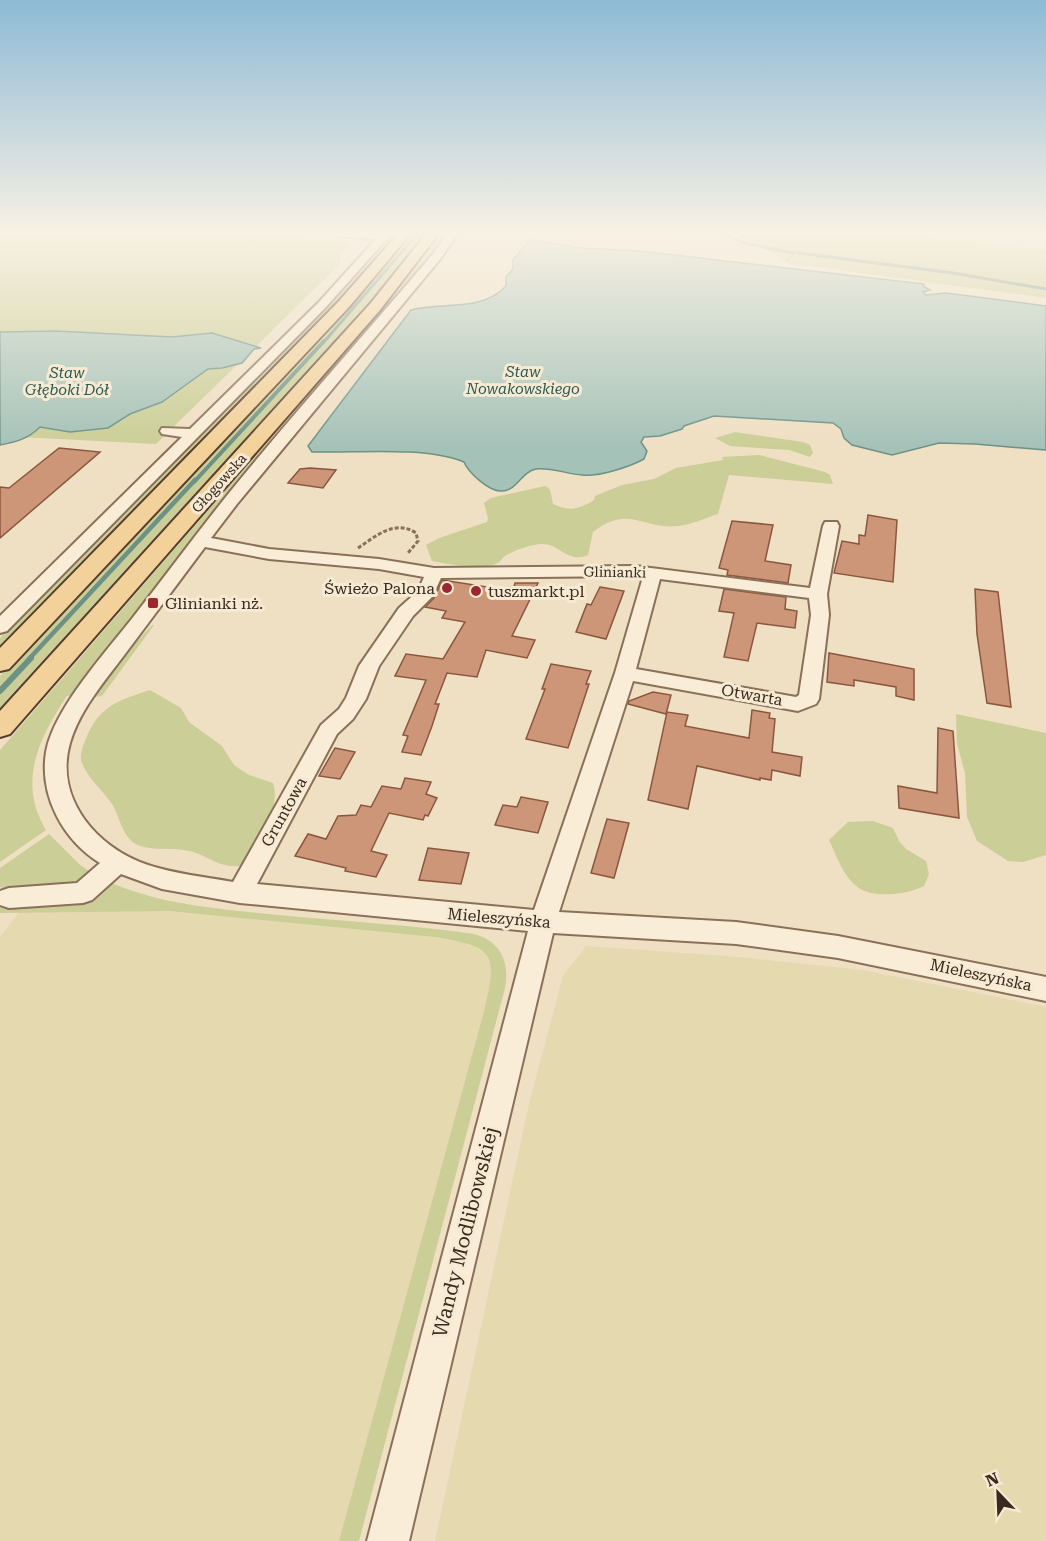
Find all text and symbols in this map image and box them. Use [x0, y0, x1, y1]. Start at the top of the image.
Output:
water label: Staw Nowakowskiego [465, 363, 580, 398]
water label: Staw Głęboki Dół [25, 364, 110, 399]
street label: Głogowska [188, 450, 250, 516]
street label: Glinianki [583, 563, 647, 581]
place label: Świeżo Palona [324, 579, 435, 598]
marker: Świeżo Palona [440, 581, 454, 595]
place label: tuszmarkt.pl [488, 582, 584, 601]
marker: tuszmarkt.pl [469, 584, 483, 598]
place label: Glinianki nż. [165, 594, 263, 613]
marker: Glinianki nż. [146, 596, 160, 610]
street label: Otwarta [720, 680, 784, 710]
street label: Gruntowa [257, 774, 311, 850]
street label: Mieleszyńska [447, 904, 552, 932]
street label: Mieleszyńska [928, 955, 1034, 995]
street label: Wandy Modlibowskiej [427, 1124, 503, 1340]
north arrow [968, 1463, 1028, 1523]
text: N [983, 1468, 1002, 1491]

